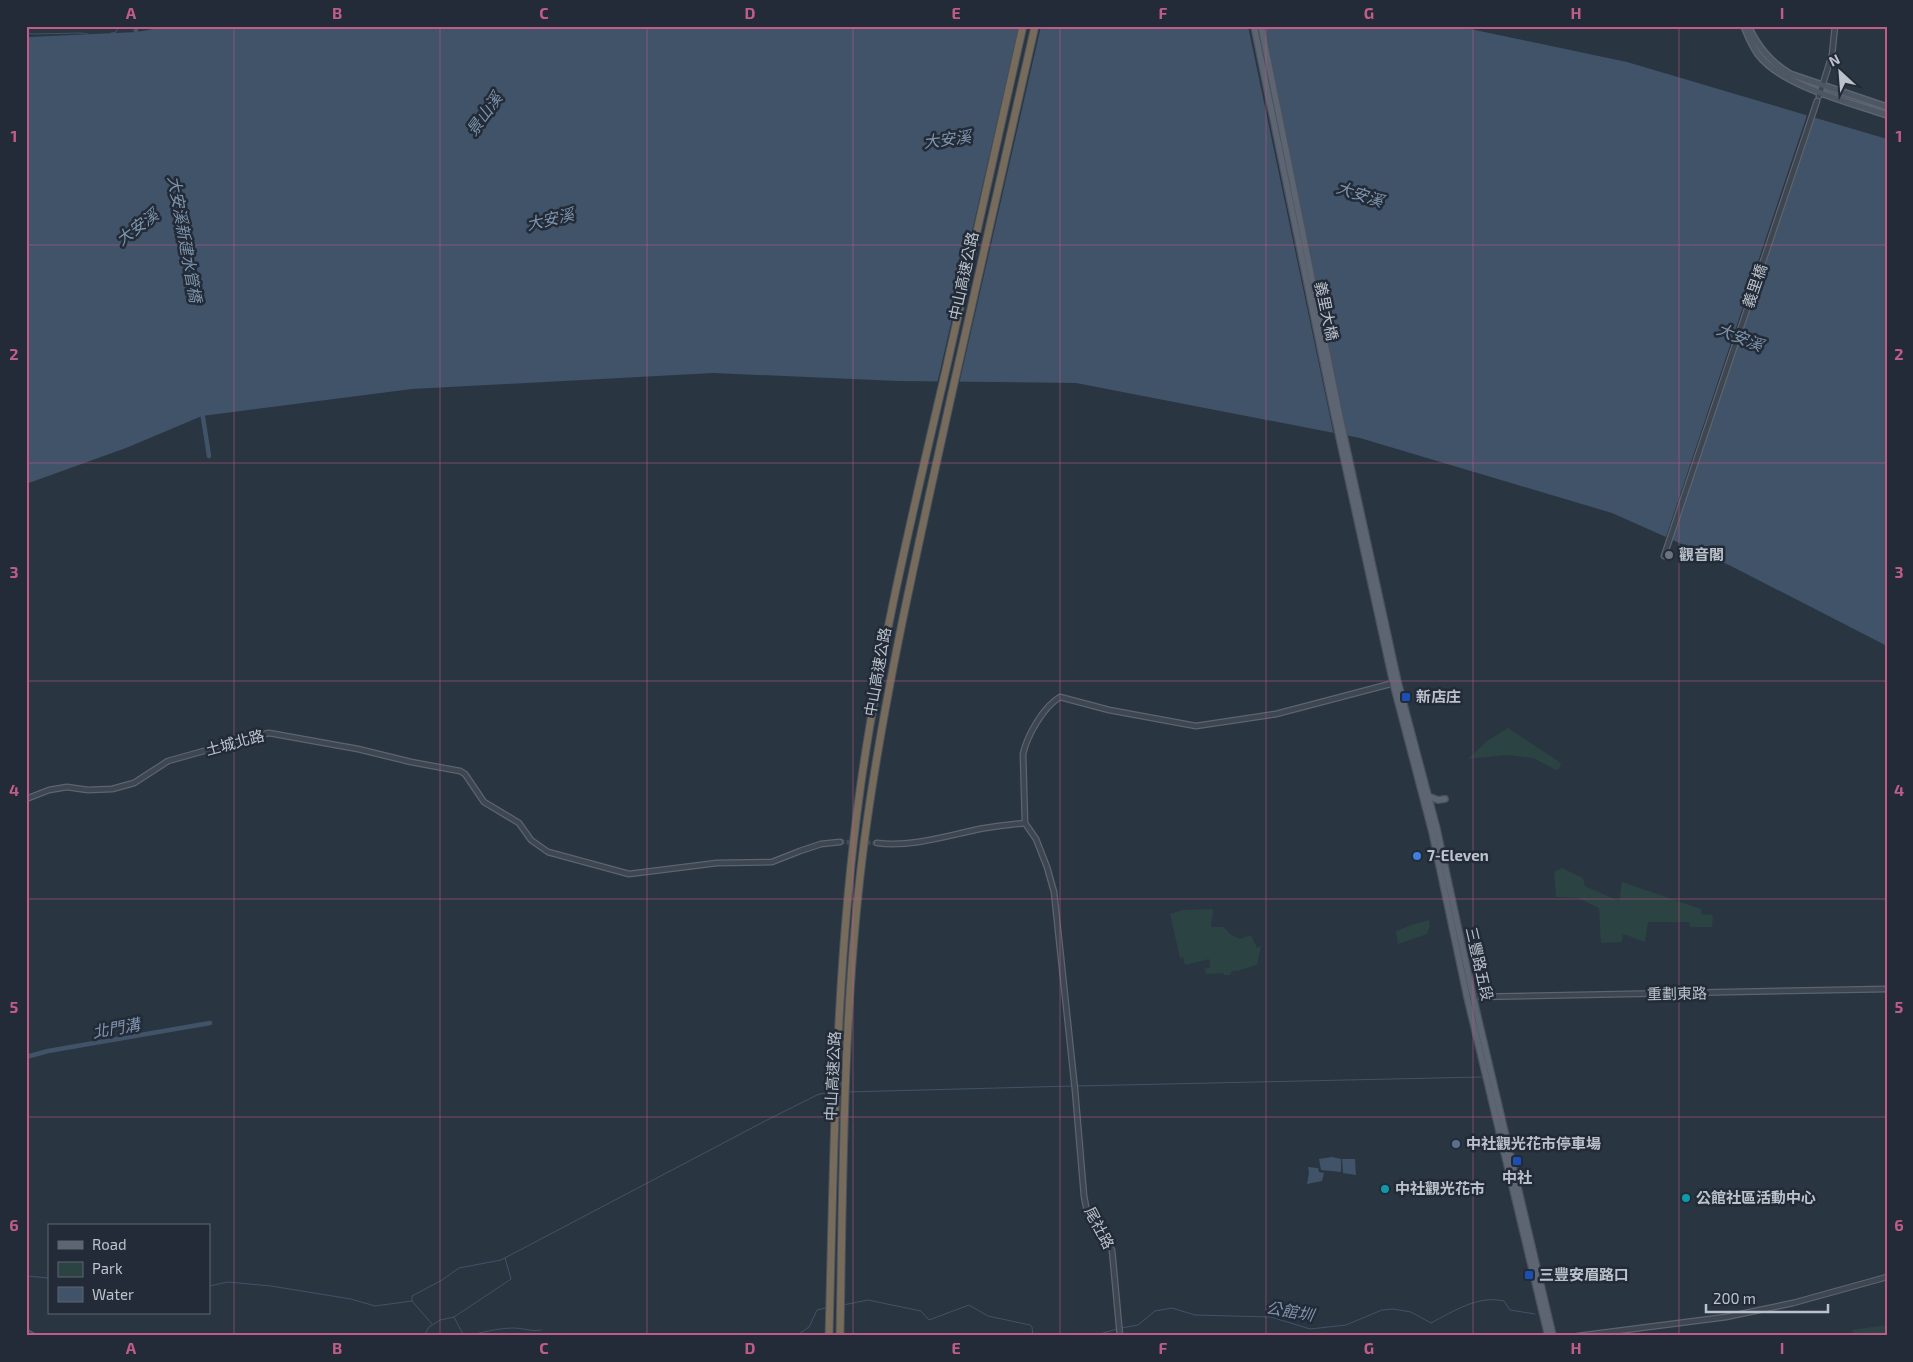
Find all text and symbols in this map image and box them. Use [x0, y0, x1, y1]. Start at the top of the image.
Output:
text: A [126, 3, 137, 22]
text: B [332, 3, 342, 22]
text: C [539, 3, 549, 22]
text: D [745, 3, 756, 22]
text: E [951, 3, 961, 22]
text: F [1159, 3, 1168, 22]
text: G [1364, 3, 1374, 22]
text: H [1570, 3, 1582, 22]
text: I [1780, 3, 1784, 22]
north arrow [1816, 48, 1866, 98]
text: N [1826, 50, 1842, 70]
water label: 景山溪 [462, 87, 507, 139]
text: 1 [11, 126, 17, 145]
water label: 大安溪 [922, 126, 974, 151]
text: 1 [1896, 126, 1902, 145]
water label: 大安溪新建水管橋 [165, 174, 206, 306]
water label: 大安溪 [1334, 177, 1388, 211]
water label: 大安溪 [112, 203, 163, 249]
water label: 大安溪 [524, 203, 577, 233]
street label: 中山高速公路 [945, 230, 981, 322]
street label: 義里橋 [1738, 261, 1770, 310]
street label: 義里大橋 [1312, 280, 1342, 342]
water label: 大安溪 [1714, 319, 1768, 355]
text: 2 [9, 344, 19, 363]
text: 2 [1894, 344, 1904, 363]
place label: 觀音閣 [1679, 545, 1724, 563]
marker: 觀音閣 [1663, 549, 1675, 561]
text: 3 [9, 562, 19, 581]
text: 3 [1894, 562, 1904, 581]
street label: 中山高速公路 [860, 626, 894, 718]
place label: 新店庄 [1416, 687, 1461, 705]
marker: 新店庄 [1400, 691, 1412, 703]
street label: 土城北路 [203, 726, 266, 758]
text: 4 [9, 780, 19, 799]
text: 4 [1894, 780, 1904, 799]
place label: 7-Eleven [1427, 846, 1489, 864]
marker: 7-Eleven [1411, 850, 1423, 862]
street label: 三豐路五段 [1463, 925, 1497, 1002]
street label: 重劃東路 [1647, 983, 1707, 1003]
text: 5 [10, 997, 19, 1016]
text: 5 [1895, 997, 1904, 1016]
water label: 北門溝 [91, 1014, 143, 1041]
street label: 中山高速公路 [821, 1031, 843, 1121]
place label: 中社觀光花市停車場 [1466, 1134, 1601, 1152]
marker: 中社觀光花市停車場 [1450, 1138, 1462, 1150]
marker: 中社 [1511, 1155, 1523, 1167]
place label: 中社 [1502, 1168, 1532, 1186]
place label: 中社觀光花市 [1395, 1179, 1485, 1197]
marker: 中社觀光花市 [1379, 1183, 1391, 1195]
place label: 公館社區活動中心 [1696, 1188, 1816, 1206]
marker: 公館社區活動中心 [1680, 1192, 1692, 1204]
street label: 尾社路 [1081, 1203, 1118, 1252]
text: 6 [9, 1215, 19, 1234]
text: 6 [1894, 1215, 1904, 1234]
legend [48, 1224, 210, 1314]
text: Road [92, 1235, 127, 1253]
text: Park [92, 1259, 123, 1277]
place label: 三豐安眉路口 [1539, 1265, 1629, 1283]
marker: 三豐安眉路口 [1523, 1269, 1535, 1281]
scale bar [1706, 1282, 1828, 1314]
text: Water [92, 1285, 134, 1303]
text: 200 m [1713, 1289, 1756, 1307]
water label: 公館圳 [1265, 1297, 1317, 1324]
text: A [126, 1338, 137, 1357]
text: B [332, 1338, 342, 1357]
text: C [539, 1338, 549, 1357]
text: D [745, 1338, 756, 1357]
text: E [951, 1338, 961, 1357]
text: F [1159, 1338, 1168, 1357]
text: G [1364, 1338, 1374, 1357]
text: H [1570, 1338, 1582, 1357]
text: I [1780, 1338, 1784, 1357]

